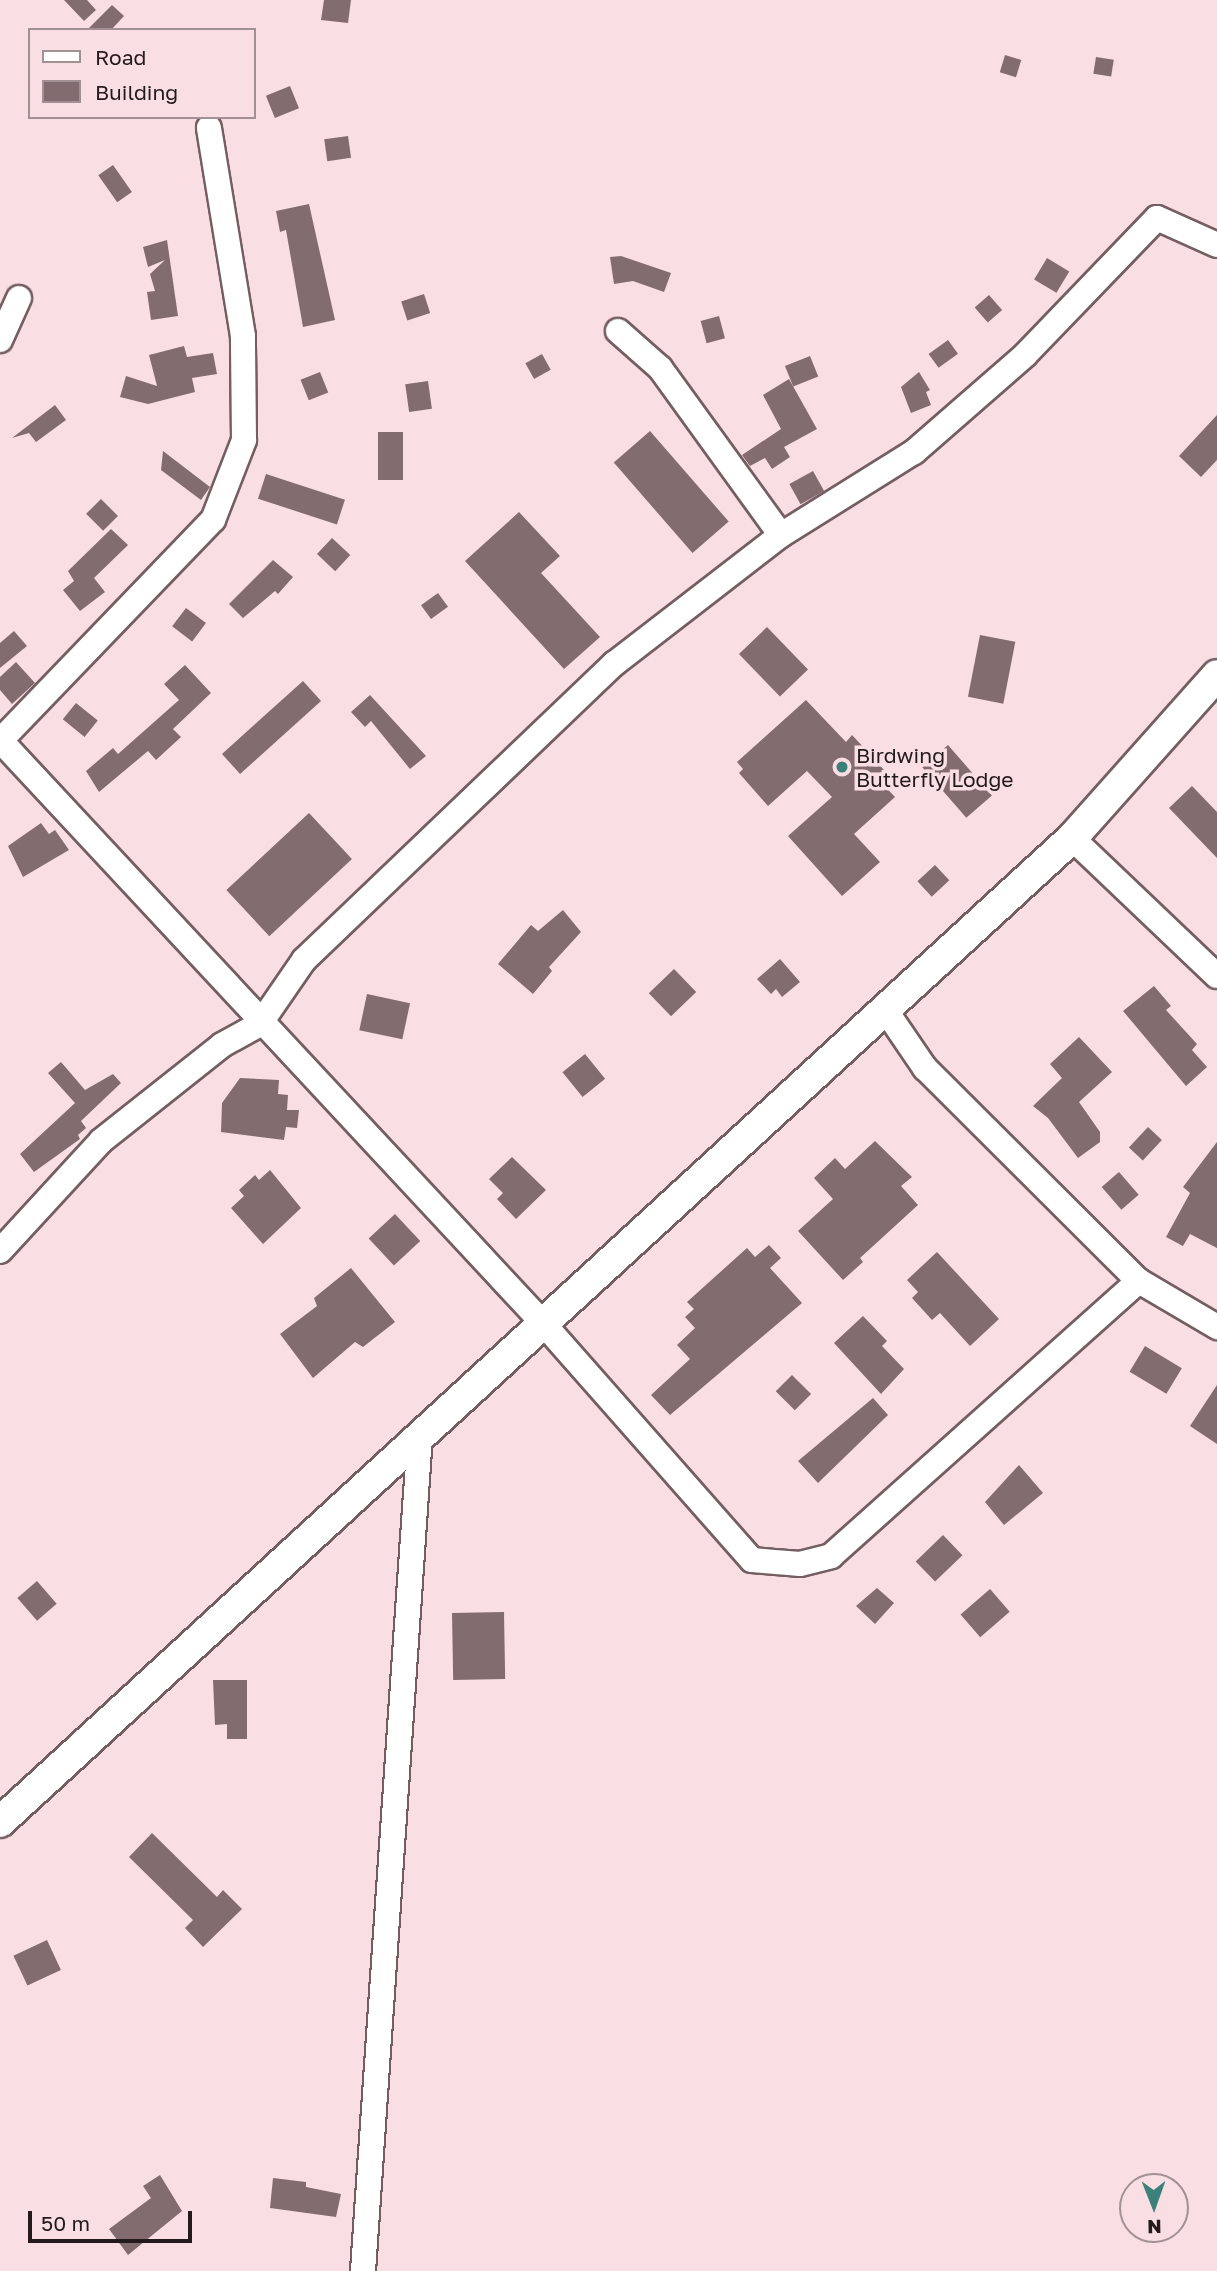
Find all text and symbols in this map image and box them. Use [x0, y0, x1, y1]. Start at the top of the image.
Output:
legend [28, 28, 256, 119]
text: Road [95, 44, 146, 70]
text: Building [95, 79, 178, 105]
place label: Birdwing Butterfly Lodge [856, 742, 1013, 792]
marker: Birdwing Butterfly Lodge [834, 759, 850, 775]
north arrow [1119, 2173, 1189, 2243]
scale bar [32, 2198, 196, 2242]
text: 50 m [41, 2210, 90, 2236]
text: N [1147, 2216, 1162, 2239]

